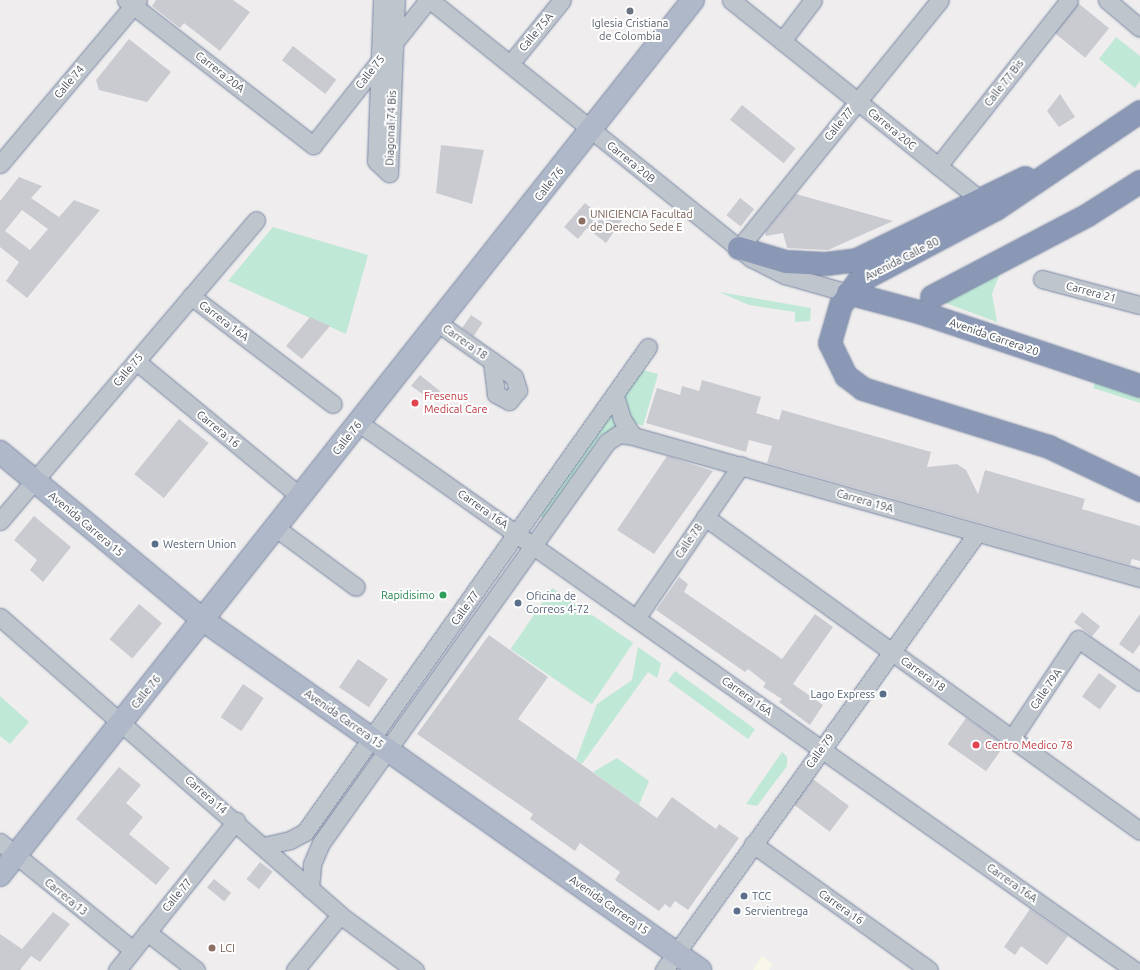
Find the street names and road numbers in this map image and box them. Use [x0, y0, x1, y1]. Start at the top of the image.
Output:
street label: Calle 75A [516, 10, 556, 54]
street label: Carrera 20A [193, 49, 247, 95]
street label: Calle 75 [353, 53, 387, 91]
street label: Calle 77 Bis [982, 57, 1026, 109]
street label: Calle 74 [51, 63, 87, 101]
street label: Diagonal 74 Bis [383, 90, 399, 166]
street label: Calle 77 [822, 105, 856, 143]
street label: Carrera 20C [865, 106, 919, 152]
street label: Carrera 20B [604, 138, 658, 186]
street label: Calle 76 [532, 165, 566, 203]
street label: Avenida Calle 80 [863, 235, 941, 283]
street label: Carrera 21 [1064, 279, 1118, 305]
street label: Carrera 16A [197, 298, 251, 344]
street label: Avenida Carrera 20 [948, 316, 1040, 358]
street label: Carrera 18 [440, 322, 490, 362]
street label: Calle 75 [110, 351, 146, 389]
street label: Carrera 16 [194, 408, 242, 450]
street label: Calle 76 [330, 419, 364, 457]
street label: Carrera 16A [455, 487, 511, 531]
street label: Carrera 19A [835, 487, 895, 515]
street label: Avenida Carrera 15 [46, 489, 126, 559]
street label: Calle 78 [673, 521, 705, 561]
street label: Calle 77 [448, 588, 482, 628]
street label: Carrera 18 [898, 654, 948, 694]
street label: Calle 79A [1028, 666, 1064, 712]
street label: Calle 76 [129, 673, 163, 711]
street label: Carrera 16A [719, 674, 775, 718]
street label: Avenida Carrera 15 [302, 687, 386, 751]
street label: Calle 79 [803, 731, 837, 771]
street label: Carrera 14 [182, 773, 230, 817]
street label: Carrera 16A [984, 861, 1040, 905]
street label: Avenida Carrera 15 [567, 873, 651, 937]
street label: Carrera 13 [42, 876, 90, 918]
street label: Calle 77 [160, 876, 194, 914]
street label: Carrera 16 [816, 887, 866, 927]

